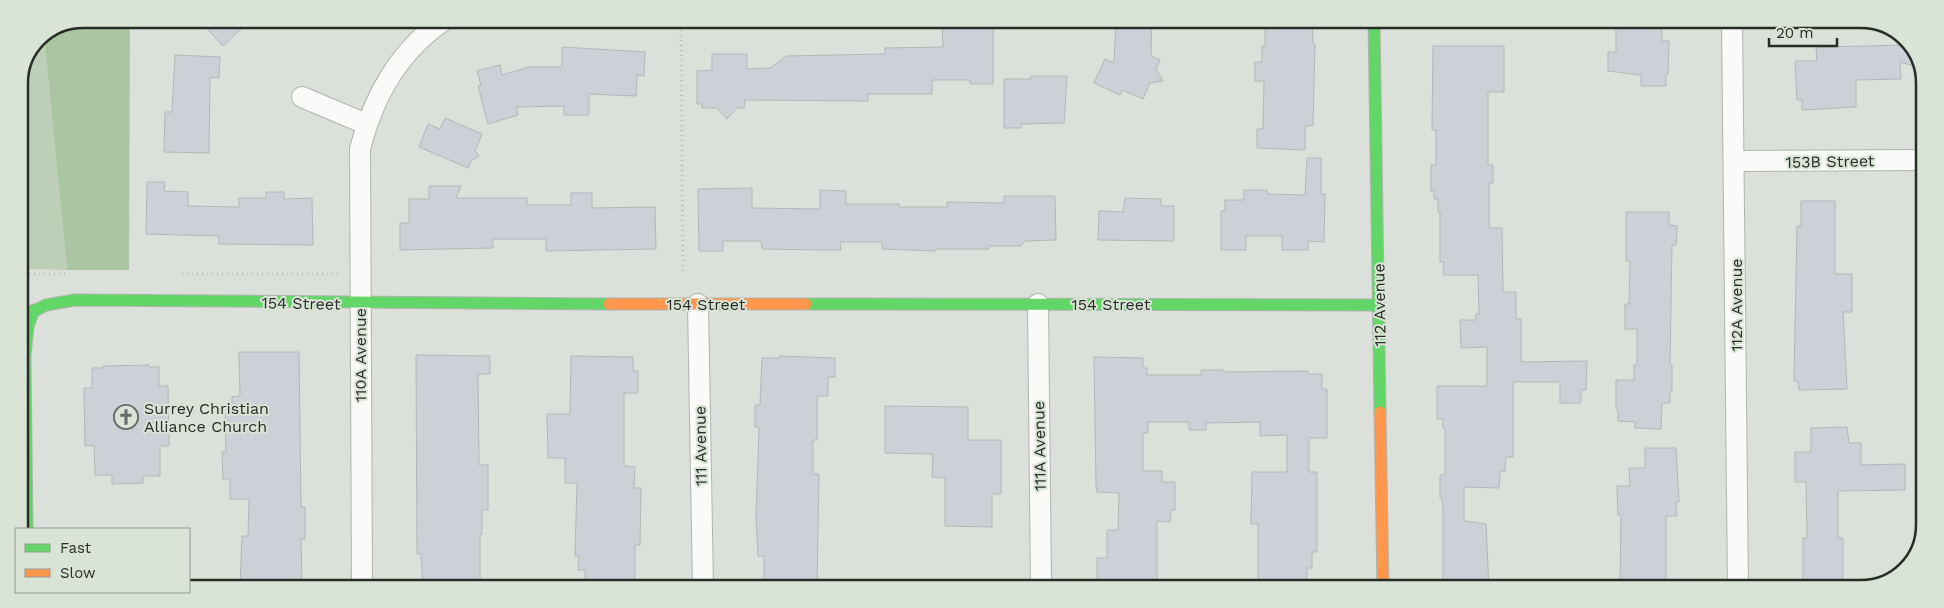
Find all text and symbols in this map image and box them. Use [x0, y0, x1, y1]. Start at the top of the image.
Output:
scale bar [1769, 15, 1836, 47]
text: 20 m [1776, 24, 1814, 42]
street label: 153B Street [1785, 151, 1875, 172]
street label: 112A Avenue [1727, 258, 1746, 352]
street label: 112 Avenue [1369, 263, 1390, 347]
street label: 154 Street [261, 293, 341, 314]
street label: 154 Street [667, 295, 746, 314]
street label: 154 Street [1072, 295, 1151, 314]
street label: 110A Avenue [351, 308, 370, 402]
place label: Surrey Christian Alliance Church [144, 399, 269, 436]
street label: 111A Avenue [1029, 401, 1050, 491]
church icon: Surrey Christian Alliance Church [113, 404, 139, 430]
street label: 111 Avenue [690, 406, 711, 486]
legend [15, 528, 190, 593]
text: Fast [60, 539, 92, 557]
text: Slow [60, 564, 96, 582]

